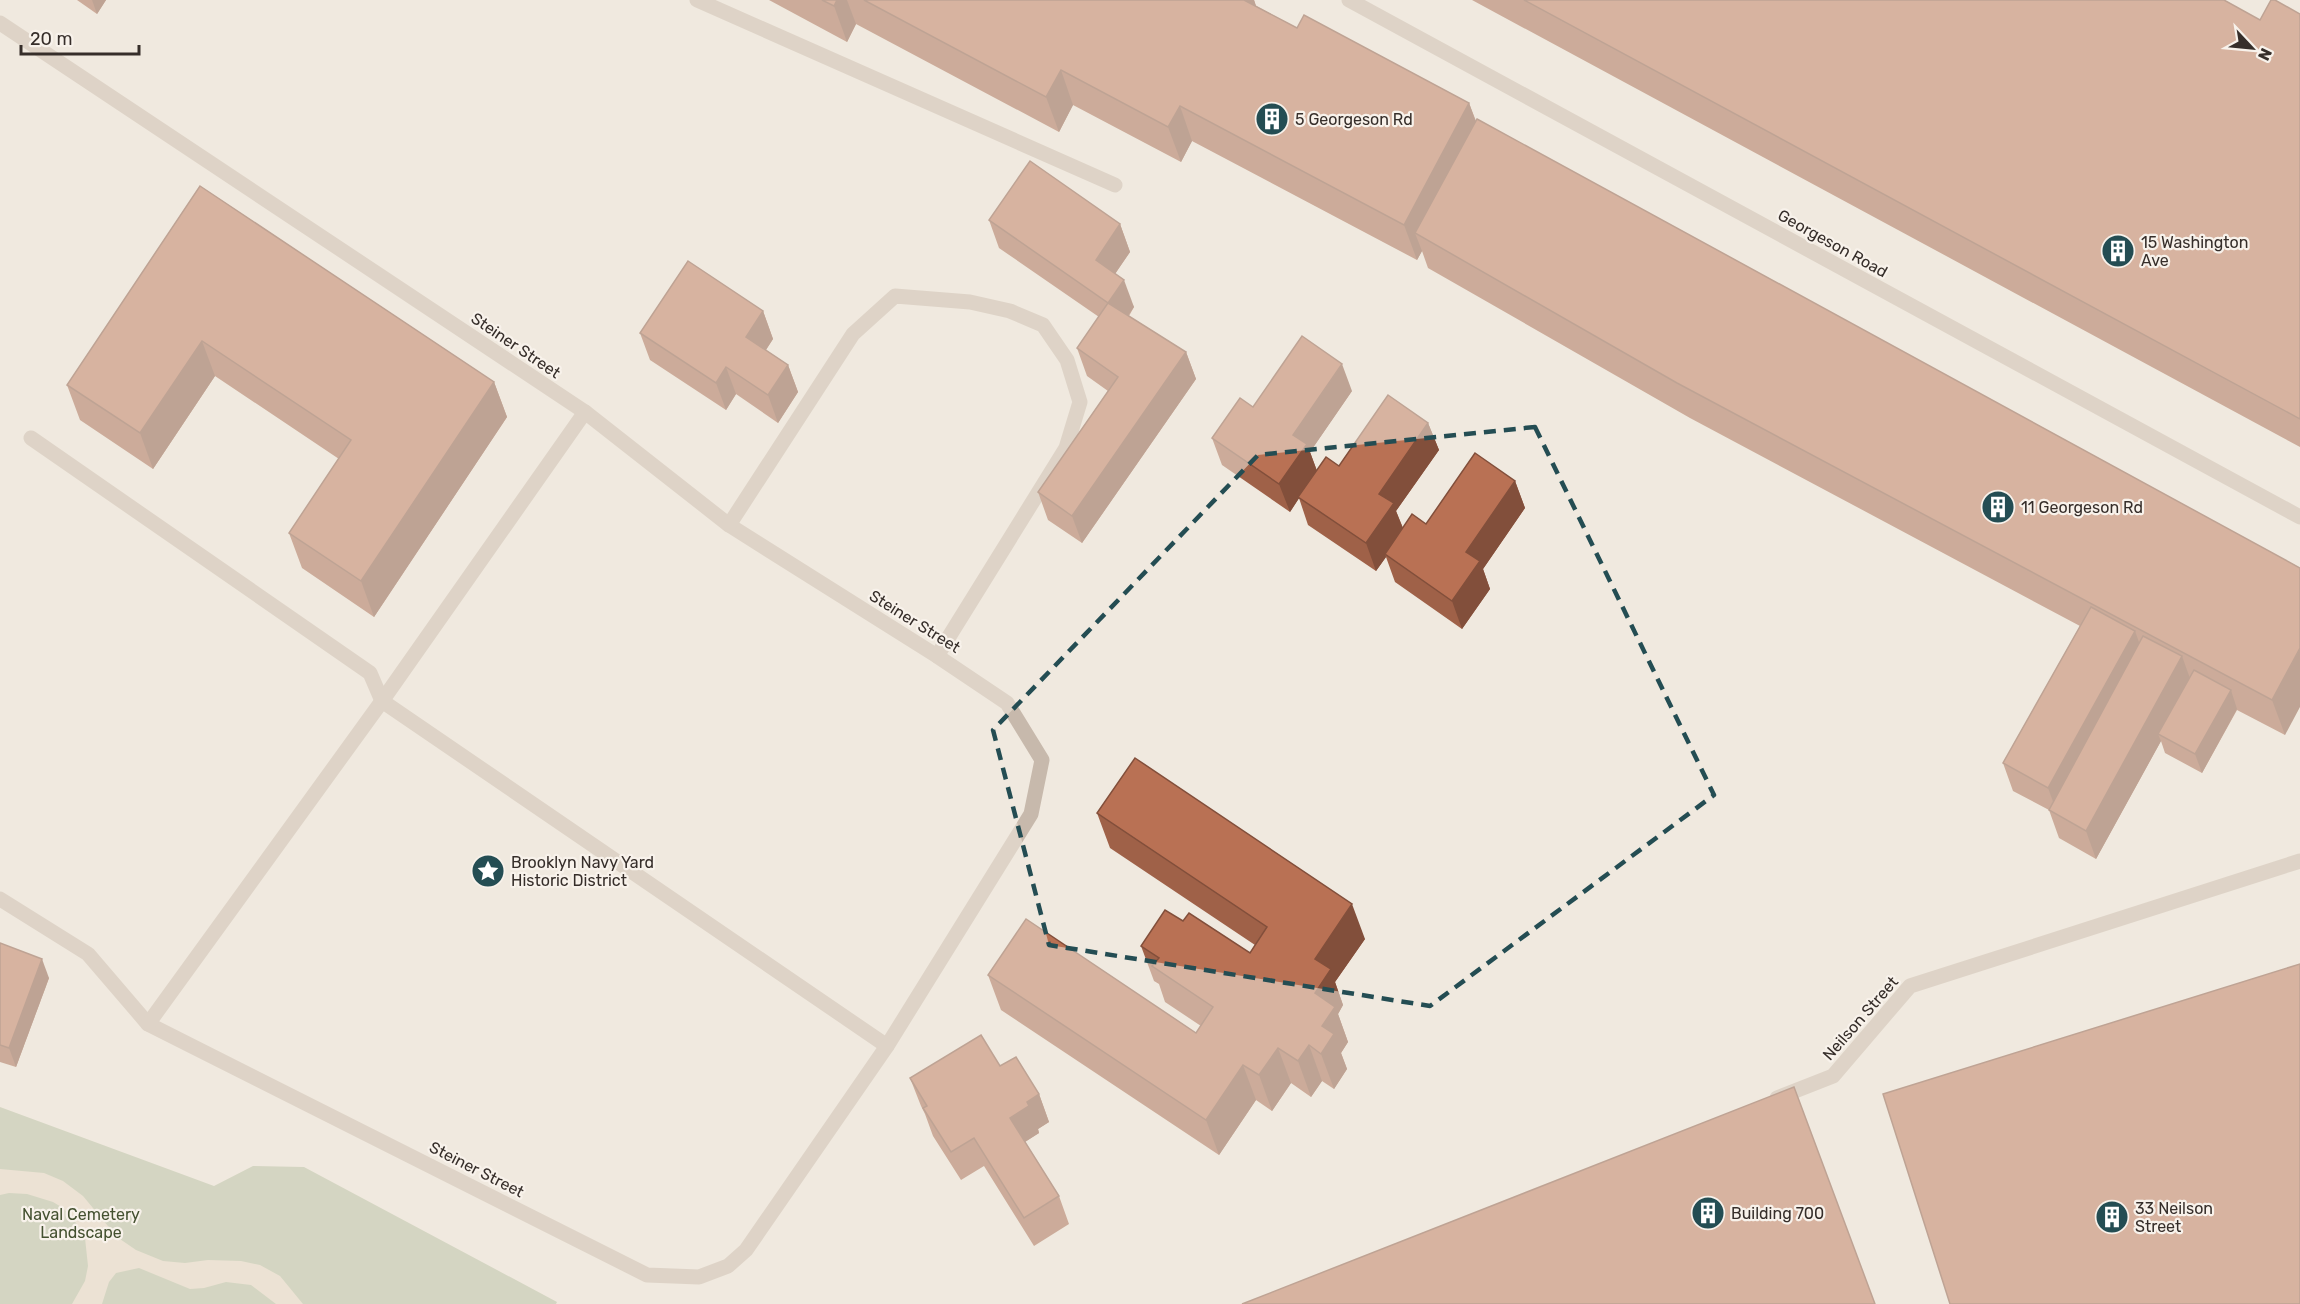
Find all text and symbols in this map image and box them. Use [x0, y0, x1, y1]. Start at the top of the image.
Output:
scale bar [21, 18, 140, 56]
north arrow [2222, 18, 2282, 78]
text: 20 m [30, 28, 72, 50]
text: N [2254, 45, 2276, 64]
building icon: 5 Georgeson Rd [1254, 101, 1290, 137]
place label: 5 Georgeson Rd [1295, 110, 1413, 129]
street label: Georgeson Road [1775, 205, 1891, 281]
building icon: 15 Washington Ave [2100, 233, 2136, 269]
place label: 15 Washington Ave [2141, 233, 2248, 270]
street label: Steiner Street [467, 309, 564, 382]
building icon: 11 Georgeson Rd [1980, 489, 2016, 525]
place label: 11 Georgeson Rd [2021, 498, 2143, 517]
street label: Steiner Street [866, 586, 964, 657]
place icon: Brooklyn Navy Yard Historic District [470, 853, 506, 889]
place label: Brooklyn Navy Yard Historic District [511, 853, 654, 890]
street label: Neilson Street [1819, 972, 1902, 1064]
street label: Steiner Street [426, 1137, 527, 1201]
building icon: Building 700 [1690, 1195, 1726, 1231]
building icon: 33 Neilson Street [2094, 1199, 2130, 1235]
place label: 33 Neilson Street [2135, 1199, 2213, 1236]
place label: Building 700 [1731, 1204, 1824, 1223]
park label: Naval Cemetery Landscape [22, 1205, 140, 1242]

